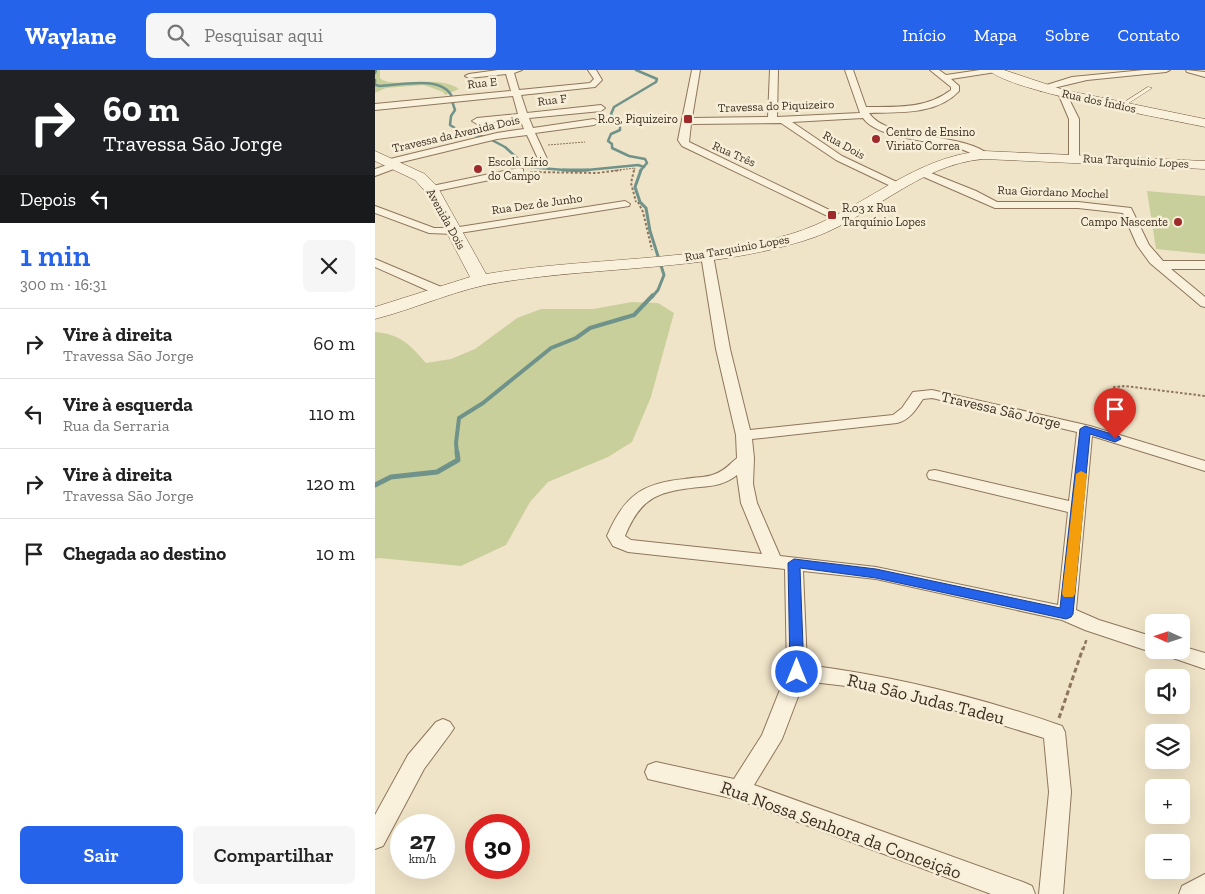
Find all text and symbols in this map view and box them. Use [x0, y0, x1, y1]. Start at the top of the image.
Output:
search box [146, 13, 496, 58]
text: Waylane [25, 21, 116, 50]
icon: search [164, 21, 192, 49]
text: Pesquisar aqui [204, 24, 323, 47]
text: Início [902, 24, 946, 46]
text: Mapa [974, 24, 1017, 46]
text: Sobre [1045, 24, 1090, 46]
text: Contato [1118, 24, 1180, 46]
street label: Rua E [466, 74, 498, 92]
street label: Rua dos Índios [1061, 85, 1138, 116]
text: 60 m [103, 88, 179, 130]
icon: right [20, 90, 85, 155]
street label: Rua F [537, 91, 568, 109]
street label: Travessa do Piquizeiro [718, 97, 834, 115]
street label: Travessa da Avenida Dois [391, 112, 521, 156]
place label: R.03, Piquizeiro [598, 112, 678, 126]
marker: R.03, Piquizeiro [682, 113, 694, 125]
place label: Centro de Ensino Viriato Correa [885, 125, 975, 153]
street label: Rua Dois [821, 128, 867, 162]
text: Travessa São Jorge [103, 130, 282, 157]
marker: Centro de Ensino Viriato Correa [870, 133, 882, 145]
street label: Rua Três [710, 138, 758, 170]
street label: Rua Tarquinio Lopes [1083, 151, 1189, 171]
place label: Escola Lírio do Campo [488, 155, 548, 183]
marker: Escola Lírio do Campo [472, 163, 484, 175]
street label: Rua Giordano Mochel [997, 183, 1109, 201]
icon: left [86, 185, 114, 213]
street label: Avenida Dois [424, 186, 468, 252]
text: Depois [20, 188, 76, 211]
street label: Rua Dez de Junho [491, 191, 583, 217]
place label: R.03 x Rua Tarquínio Lopes [842, 201, 926, 229]
marker: R.03 x Rua Tarquínio Lopes [826, 209, 838, 221]
place label: Campo Nascente [1081, 215, 1168, 229]
marker: Campo Nascente [1172, 216, 1184, 228]
street label: Rua Tarquinio Lopes [683, 232, 791, 264]
text: 1 min [20, 238, 90, 274]
button: close [303, 240, 355, 292]
text: 300 m · 16:31 [20, 275, 107, 294]
text: Vire à direita [63, 323, 172, 346]
icon: right [20, 330, 48, 358]
text: 60 m [313, 332, 355, 355]
text: Travessa São Jorge [63, 346, 193, 365]
street label: Travessa São Jorge [939, 387, 1063, 433]
pin [1094, 388, 1136, 439]
text: Vire à esquerda [63, 393, 193, 416]
icon: arrive [1101, 395, 1129, 423]
icon: left [20, 400, 48, 428]
text: 110 m [309, 402, 355, 425]
text: Rua da Serraria [63, 416, 170, 435]
text: Vire à direita [63, 463, 172, 486]
icon: right [20, 470, 48, 498]
text: 120 m [306, 472, 355, 495]
text: Travessa São Jorge [63, 486, 193, 505]
icon: arrive [20, 540, 48, 568]
text: Chegada ao destino [63, 542, 226, 565]
text: 10 m [316, 542, 355, 565]
north arrow [1145, 614, 1190, 659]
map controls [1145, 614, 1190, 879]
position arrow [770, 645, 822, 697]
street label: Rua São Judas Tadeu [845, 669, 1007, 729]
button: sound [1145, 669, 1190, 714]
button: layers [1145, 724, 1190, 769]
street label: Rua Nossa Senhora da Conceição [718, 776, 964, 884]
button: + [1145, 779, 1190, 824]
speed limit sign: 30 [465, 814, 530, 879]
text: 27 [410, 825, 435, 855]
button: Sair [20, 826, 183, 884]
button: Compartilhar [193, 826, 355, 884]
button: − [1145, 834, 1190, 879]
text: km/h [409, 852, 436, 866]

